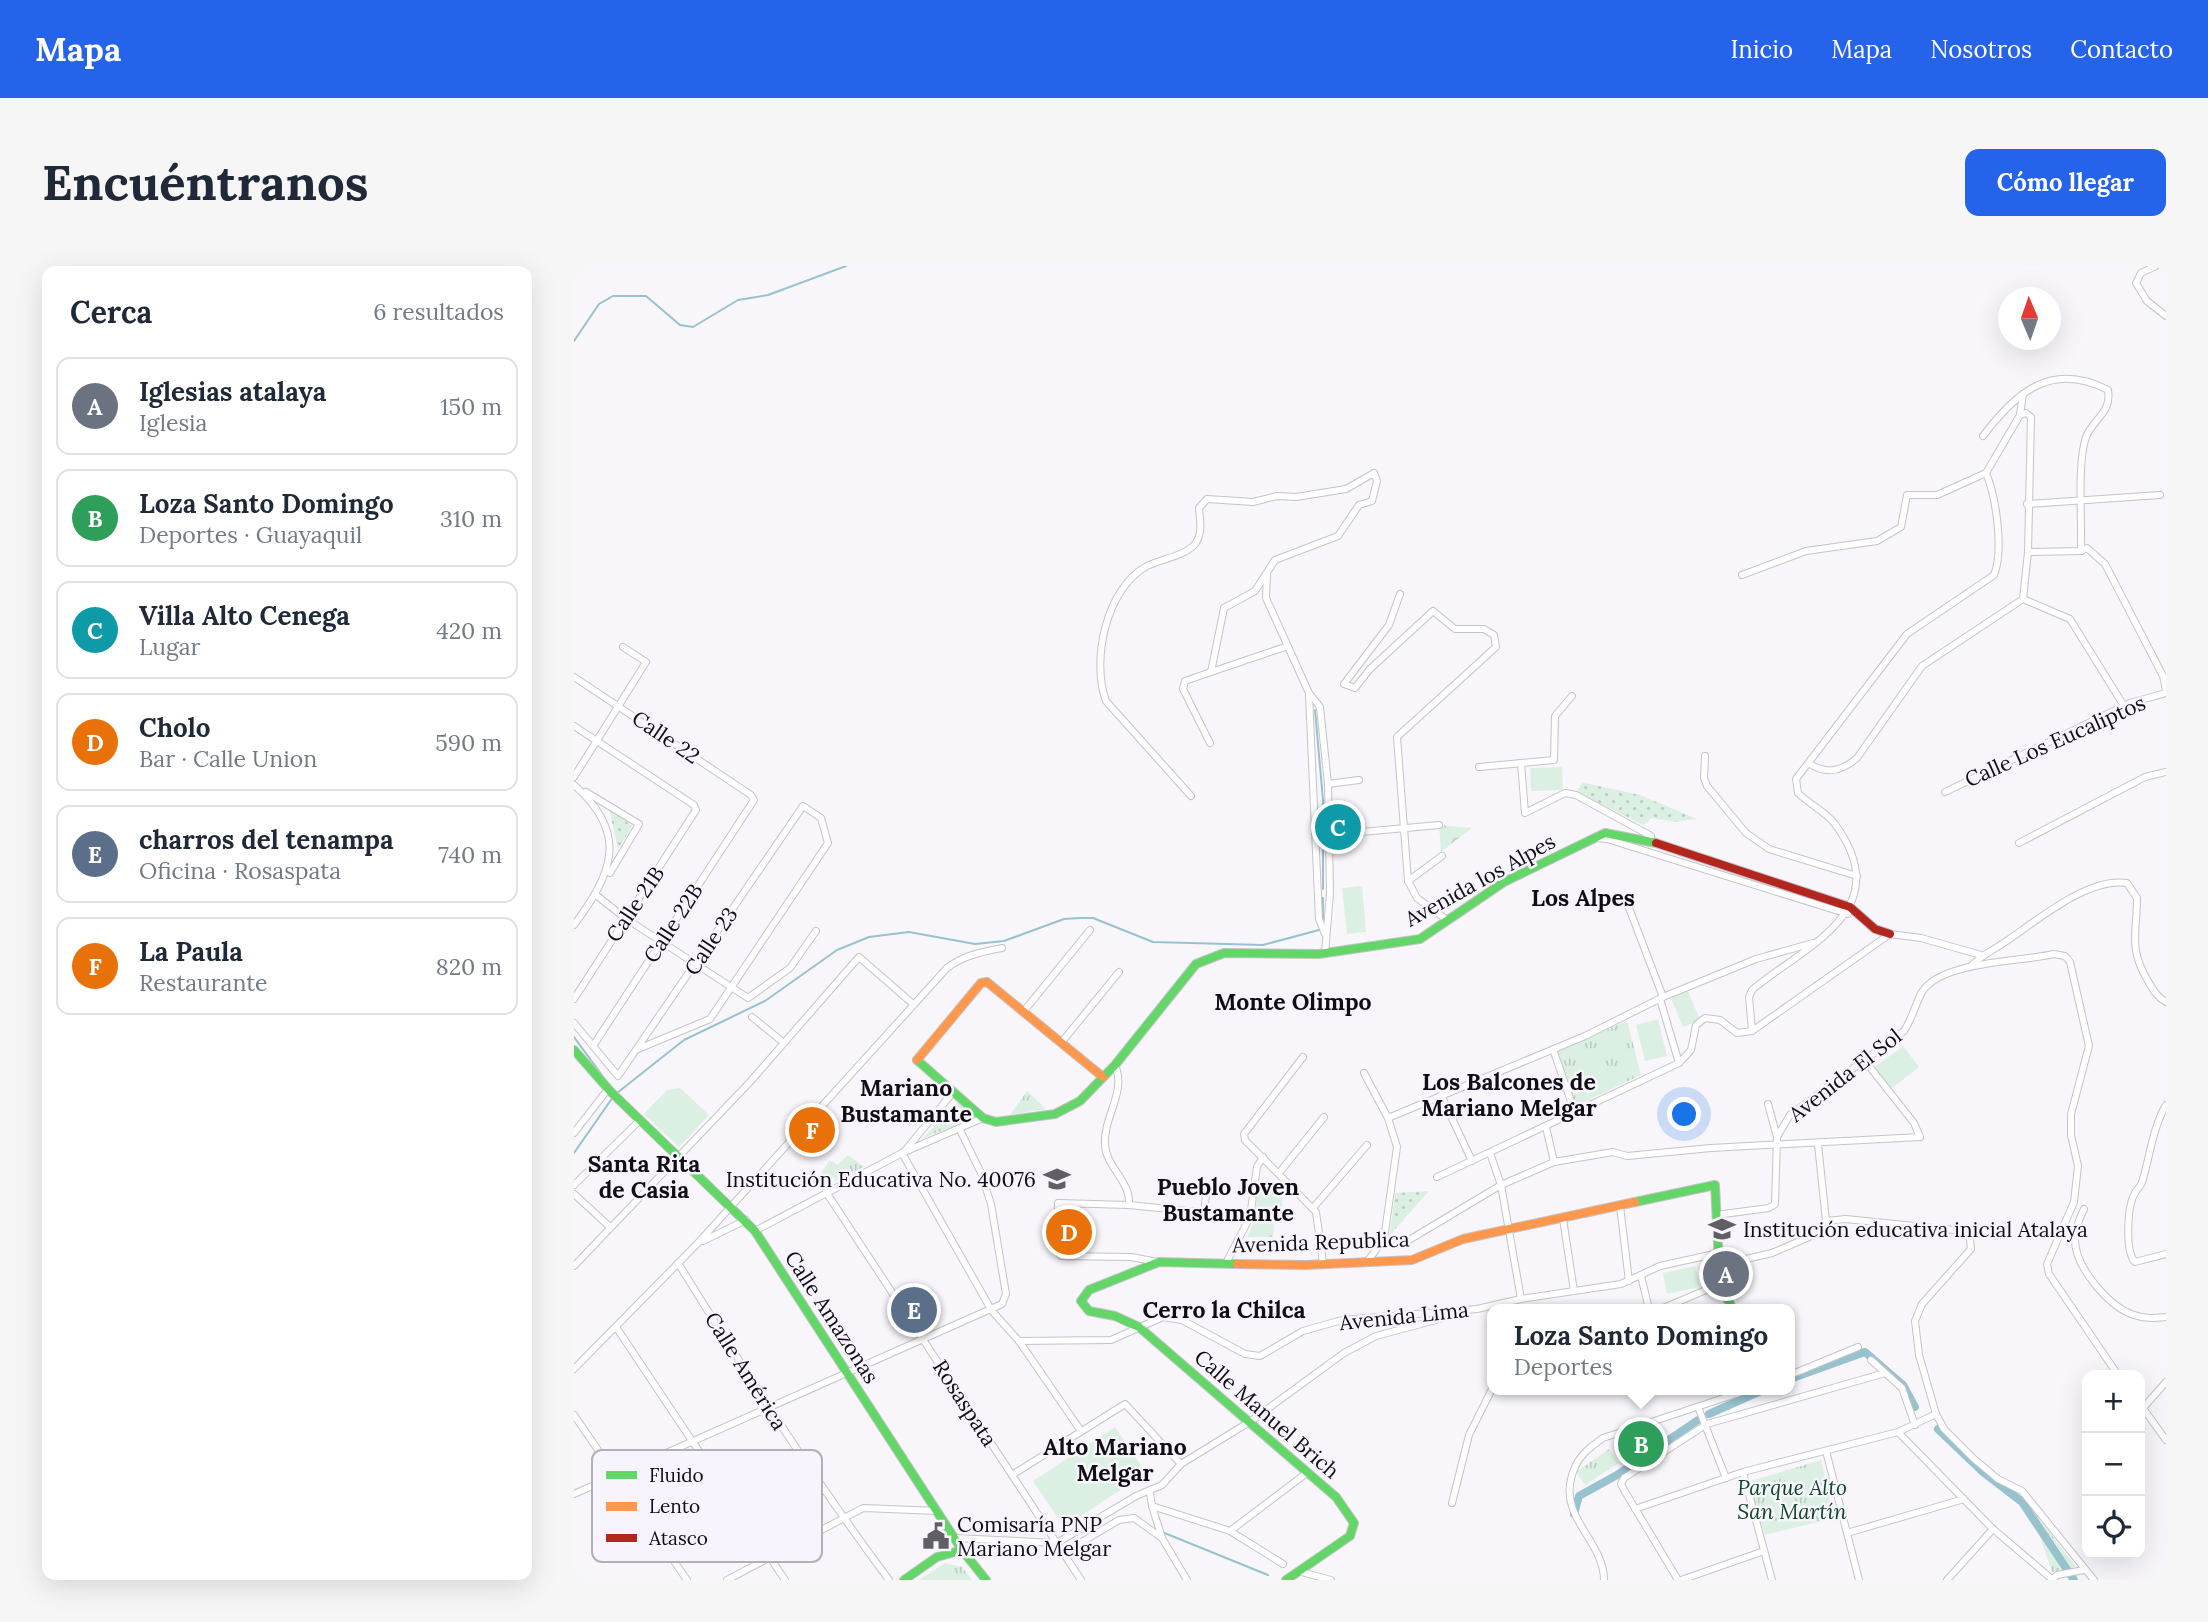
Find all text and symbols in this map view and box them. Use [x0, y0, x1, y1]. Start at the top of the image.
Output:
text: Mapa [35, 28, 121, 70]
text: Inicio [1730, 34, 1793, 65]
text: Mapa [1831, 34, 1892, 65]
text: Nosotros [1930, 34, 2032, 65]
text: Contacto [2070, 34, 2173, 65]
button: Cómo llegar [1965, 149, 2166, 216]
text: Encuéntranos [42, 151, 369, 213]
north arrow [1998, 287, 2061, 350]
text: Cerca [70, 293, 152, 331]
text: 6 resultados [373, 297, 504, 326]
text: Iglesias atalaya [139, 375, 326, 408]
text: A [87, 392, 103, 421]
text: 150 m [440, 392, 502, 421]
text: Iglesia [139, 408, 207, 437]
text: Loza Santo Domingo [139, 487, 394, 520]
text: B [87, 504, 103, 533]
text: 310 m [440, 504, 502, 533]
text: Deportes · Guayaquil [139, 520, 362, 549]
text: Villa Alto Cenega [139, 599, 350, 632]
text: C [87, 616, 103, 645]
text: 420 m [436, 616, 502, 645]
text: Lugar [139, 632, 201, 661]
street label: Calle Los Eucaliptos [1960, 689, 2150, 793]
street label: Calle 22 [627, 704, 705, 770]
text: Cholo [139, 711, 210, 744]
text: D [86, 728, 104, 757]
text: 590 m [435, 728, 502, 757]
text: Bar · Calle Union [139, 744, 317, 773]
pin: C [1315, 801, 1361, 853]
text: charros del tenampa [139, 823, 394, 856]
street label: Avenida los Alpes [1399, 827, 1560, 933]
text: E [88, 840, 102, 869]
text: 740 m [438, 840, 502, 869]
text: Oficina · Rosaspata [139, 856, 341, 885]
street label: Calle 21B [600, 861, 670, 947]
street label: Calle 22B [637, 878, 709, 968]
district label: Los Alpes [1531, 883, 1635, 912]
street label: Calle 23 [678, 902, 744, 980]
text: La Paula [139, 935, 243, 968]
text: F [88, 952, 102, 981]
text: 820 m [436, 952, 502, 981]
text: Restaurante [139, 968, 268, 997]
district label: Monte Olimpo [1214, 987, 1372, 1016]
street label: Avenida El Sol [1782, 1022, 1907, 1128]
district label: Los Balcones de Mariano Melgar [1421, 1067, 1597, 1122]
district label: Mariano Bustamante [840, 1073, 972, 1128]
your location [1667, 1097, 1701, 1131]
pin: F [789, 1104, 835, 1156]
district label: Santa Rita de Casia [588, 1149, 700, 1204]
school or university icon: Institución Educativa No. 40076 [1042, 1164, 1072, 1194]
place label: Institución Educativa No. 40076 [726, 1166, 1036, 1193]
district label: Pueblo Joven Bustamante [1157, 1172, 1300, 1227]
pin: D [1046, 1206, 1092, 1258]
school or university icon: Institución educativa inicial Atalaya [1707, 1214, 1737, 1244]
place label: Institución educativa inicial Atalaya [1743, 1216, 2088, 1243]
street label: Avenida Republica [1231, 1225, 1410, 1259]
street label: Calle Amazonas [779, 1246, 885, 1388]
pin: A [1703, 1248, 1749, 1300]
pin: E [891, 1284, 937, 1336]
district label: Cerro la Chilca [1142, 1295, 1306, 1324]
street label: Avenida Lima [1337, 1296, 1470, 1336]
popup [1487, 1304, 1795, 1395]
street label: Calle América [699, 1307, 793, 1435]
text: Loza Santo Domingo [1514, 1319, 1768, 1352]
street label: Calle Manuel Brich [1189, 1344, 1345, 1484]
text: Deportes [1514, 1352, 1613, 1381]
street label: Rosaspata [927, 1355, 1003, 1451]
map controls [2082, 1370, 2145, 1559]
button: + [2082, 1370, 2145, 1433]
pin: B [1618, 1418, 1664, 1470]
district label: Alto Mariano Melgar [1043, 1432, 1187, 1487]
button: − [2082, 1433, 2145, 1496]
legend [592, 1450, 822, 1562]
text: Fluido [649, 1463, 704, 1487]
park label: Parque Alto San Martín [1737, 1474, 1847, 1525]
text: Lento [649, 1494, 700, 1518]
button: locate [2082, 1496, 2145, 1559]
place label: Comisaría PNP Mariano Melgar [957, 1511, 1111, 1562]
public building icon: Comisaría PNP Mariano Melgar [921, 1521, 951, 1551]
text: Atasco [648, 1526, 708, 1550]

